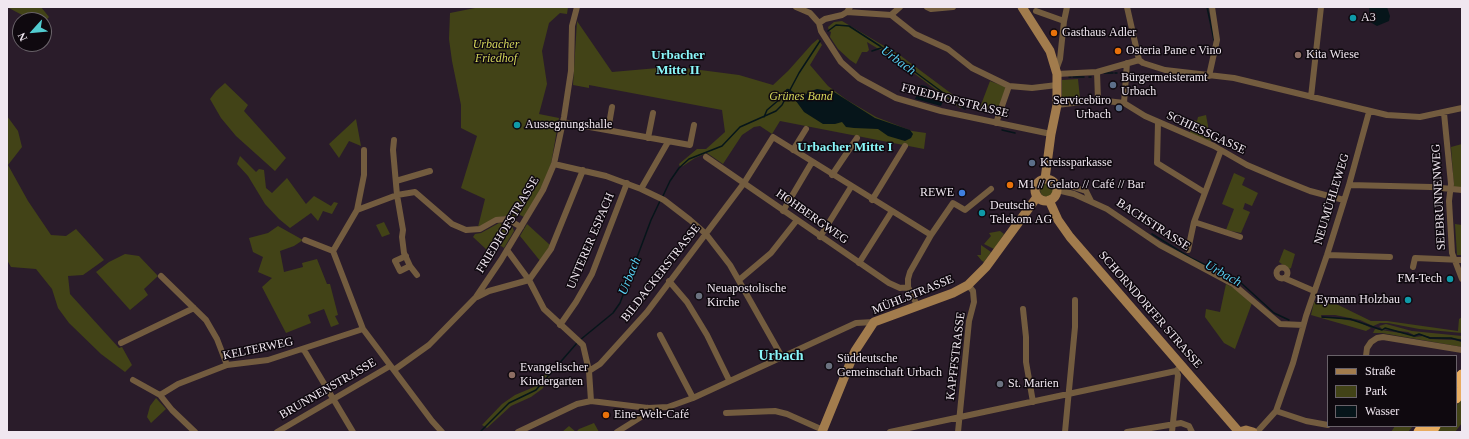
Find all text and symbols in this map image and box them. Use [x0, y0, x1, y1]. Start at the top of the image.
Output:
place label: A3 [1361, 11, 1376, 25]
north arrow [12, 12, 52, 52]
marker: A3 [1348, 13, 1358, 23]
place label: Gasthaus Adler [1062, 26, 1136, 40]
marker: Gasthaus Adler [1049, 28, 1059, 38]
text: N [15, 31, 29, 43]
park label: Urbacher Friedhof [473, 38, 519, 66]
water label: Urbach [877, 43, 919, 79]
place label: Osteria Pane e Vino [1126, 44, 1222, 58]
marker: Osteria Pane e Vino [1113, 46, 1123, 56]
district label: Urbacher Mitte II [651, 48, 705, 79]
place label: Kita Wiese [1306, 48, 1359, 62]
marker: Kita Wiese [1293, 50, 1303, 60]
place label: Bürgermeisteramt Urbach [1121, 71, 1207, 99]
marker: Bürgermeisteramt Urbach [1108, 80, 1118, 90]
street label: FRIEDHOFSTRASSE [900, 81, 1010, 121]
park label: Grünes Band [769, 90, 833, 104]
place label: Servicebüro Urbach [1053, 94, 1111, 122]
marker: Servicebüro Urbach [1114, 103, 1124, 113]
street label: SCHIESSGASSE [1164, 108, 1248, 158]
place label: Aussegnungshalle [525, 118, 612, 132]
marker: Aussegnungshalle [512, 120, 522, 130]
district label: Urbacher Mitte I [797, 140, 893, 156]
street label: SEEBRUNNENWEG [1429, 143, 1449, 251]
street label: NEUMÜHLEWEG [1311, 152, 1353, 246]
place label: Kreissparkasse [1040, 156, 1112, 170]
marker: Kreissparkasse [1027, 158, 1037, 168]
street label: FRIEDHOFSTRASSE [473, 174, 543, 276]
place label: M1 // Gelato // Café // Bar [1018, 178, 1145, 192]
marker: M1 // Gelato // Café // Bar [1005, 180, 1015, 190]
place label: REWE [920, 186, 954, 200]
street label: HOHBERGWEG [773, 187, 851, 247]
marker: REWE [957, 188, 967, 198]
street label: UNTERER ESPACH [564, 191, 618, 291]
street label: BACHSTRASSE [1114, 196, 1192, 254]
place label: Deutsche Telekom AG [990, 199, 1052, 227]
marker: Deutsche Telekom AG [977, 208, 987, 218]
street label: BILDACKERSTRASSE [618, 221, 704, 325]
street label: SCHORNDORFER STRASSE [1095, 249, 1205, 371]
water label: Urbach [615, 255, 645, 297]
water label: Urbach [1202, 258, 1244, 290]
street label: MÜHLSTRASSE [870, 272, 956, 318]
place label: FM-Tech [1398, 272, 1442, 286]
marker: FM-Tech [1445, 274, 1455, 284]
place label: Neuapostolische Kirche [707, 282, 786, 310]
marker: Neuapostolische Kirche [694, 291, 704, 301]
place label: Eymann Holzbau [1316, 293, 1400, 307]
marker: Eymann Holzbau [1403, 295, 1413, 305]
street label: KAPFFSTRASSE [943, 311, 969, 401]
street label: KELTERWEG [222, 335, 294, 363]
district label: Urbach [758, 348, 804, 364]
place label: Süddeutsche Gemeinschaft Urbach [837, 352, 942, 380]
street label: BRUNNENSTRASSE [277, 355, 379, 423]
legend [1327, 355, 1457, 427]
place label: Evangelischer Kindergarten [520, 361, 588, 389]
marker: Süddeutsche Gemeinschaft Urbach [824, 361, 834, 371]
text: Straße [1365, 364, 1396, 378]
marker: Evangelischer Kindergarten [507, 370, 517, 380]
place label: St. Marien [1008, 377, 1059, 391]
marker: St. Marien [995, 379, 1005, 389]
text: Park [1365, 384, 1387, 398]
text: Wasser [1365, 404, 1399, 418]
place label: Eine-Welt-Café [614, 408, 689, 422]
marker: Eine-Welt-Café [601, 410, 611, 420]

